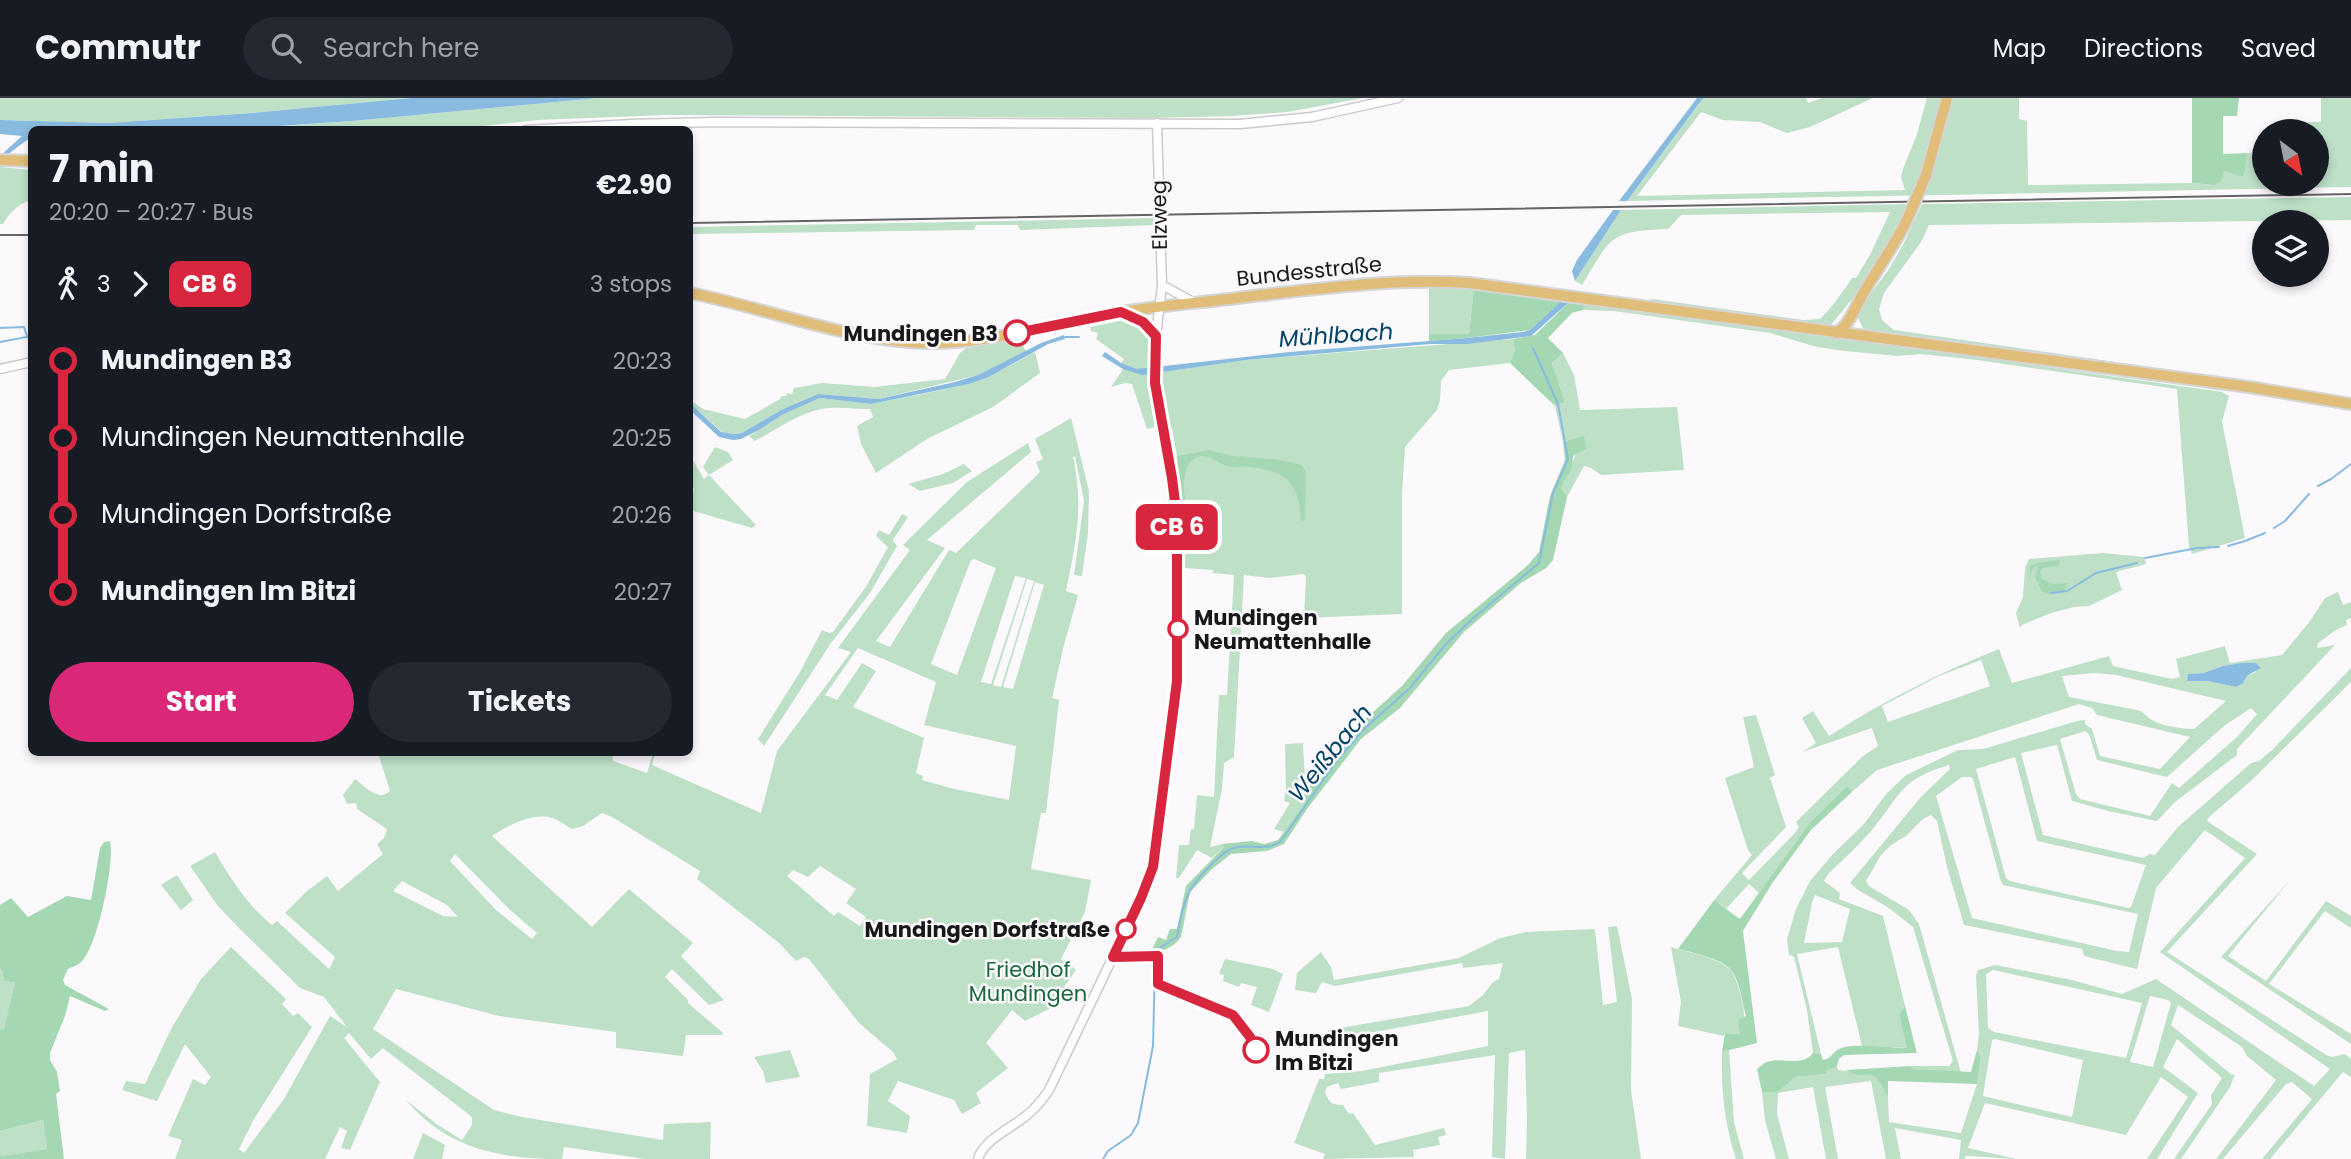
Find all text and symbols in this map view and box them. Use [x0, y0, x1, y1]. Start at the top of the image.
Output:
search box [243, 17, 733, 80]
text: Commutr [35, 24, 201, 71]
icon: search [267, 29, 305, 67]
text: Search here [323, 30, 479, 66]
text: Map [1993, 32, 2046, 65]
text: Directions [2084, 32, 2203, 65]
text: Saved [2241, 32, 2316, 65]
north arrow [2252, 119, 2329, 196]
map controls [2252, 119, 2329, 287]
text: 7 min [49, 142, 154, 195]
text: €2.90 [596, 167, 672, 203]
street label: Elzweg [1144, 180, 1174, 250]
text: 20:20 – 20:27 · Bus [49, 196, 253, 228]
button: layers [2252, 210, 2329, 287]
street label: Bundesstraße [1235, 249, 1383, 293]
icon: walk [49, 265, 87, 303]
icon: forward [121, 265, 159, 303]
text: CB 6 [183, 267, 237, 300]
text: 3 [97, 268, 111, 300]
text: 3 stops [590, 268, 672, 300]
water label: Mühlbach [1278, 315, 1394, 355]
place label: Mundingen B3 [843, 319, 998, 348]
marker: Mundingen B3 [1004, 320, 1030, 346]
text: Mundingen B3 [101, 342, 292, 378]
text: 20:23 [613, 345, 672, 377]
text: Mundingen Neumattenhalle [101, 419, 465, 455]
text: 20:25 [612, 422, 672, 454]
text: Mundingen Dorfstraße [101, 496, 392, 532]
text: 20:26 [612, 499, 672, 531]
line badge: CB 6 [1128, 504, 1226, 550]
text: CB 6 [1150, 510, 1204, 543]
text: Mundingen Im Bitzi [101, 573, 356, 609]
text: 20:27 [614, 576, 672, 608]
place label: Mundingen Neumattenhalle [1194, 603, 1371, 656]
marker: Mundingen Neumattenhalle [1168, 619, 1188, 639]
button: Start [49, 662, 354, 742]
button: Tickets [368, 662, 672, 742]
water label: Weißbach [1281, 697, 1379, 809]
place label: Mundingen Dorfstraße [864, 915, 1110, 944]
marker: Mundingen Dorfstraße [1116, 919, 1136, 939]
park label: Friedhof Mundingen [969, 955, 1087, 1008]
place label: Mundingen Im Bitzi [1275, 1024, 1399, 1077]
marker: Mundingen Im Bitzi [1243, 1037, 1269, 1063]

